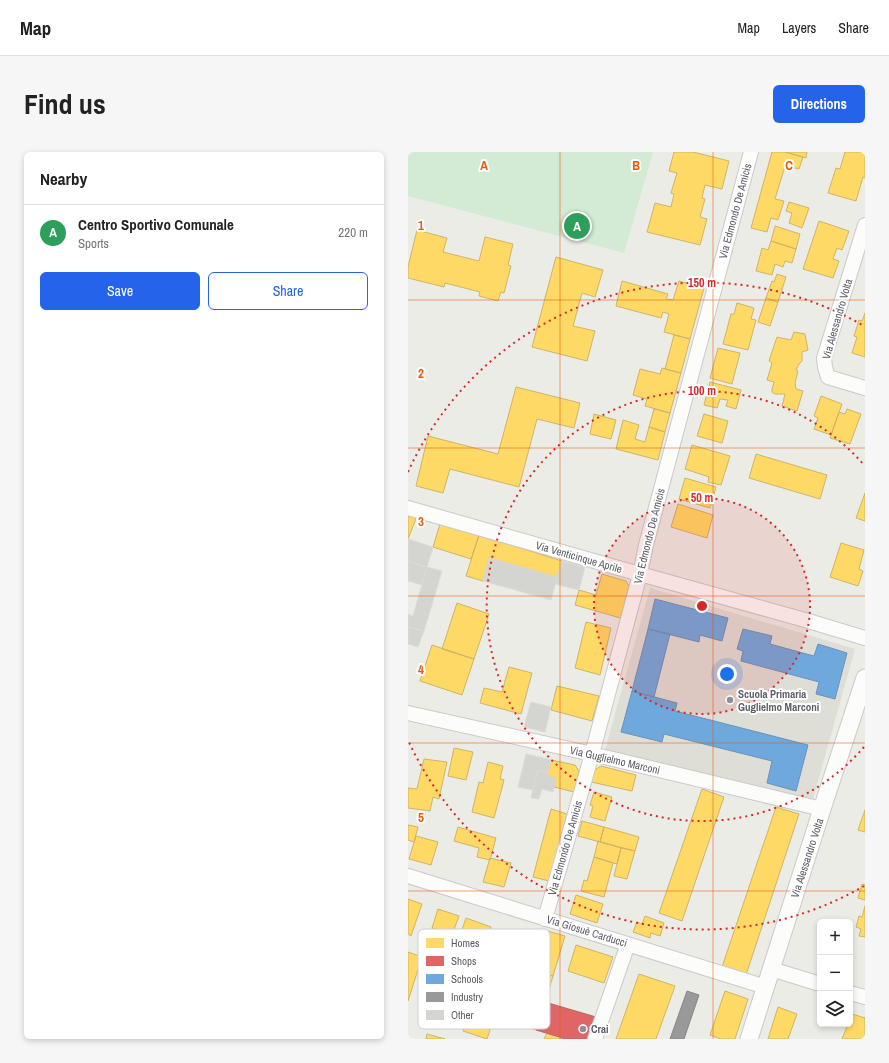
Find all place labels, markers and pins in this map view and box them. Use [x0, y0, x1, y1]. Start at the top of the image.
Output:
pin: A [564, 211, 590, 241]
centre of rings [695, 599, 709, 613]
place label: Scuola Primaria Guglielmo Marconi [738, 687, 819, 714]
marker: Scuola Primaria Guglielmo Marconi [725, 695, 735, 705]
place label: Crai [591, 1022, 609, 1036]
marker: Crai [578, 1024, 588, 1034]

